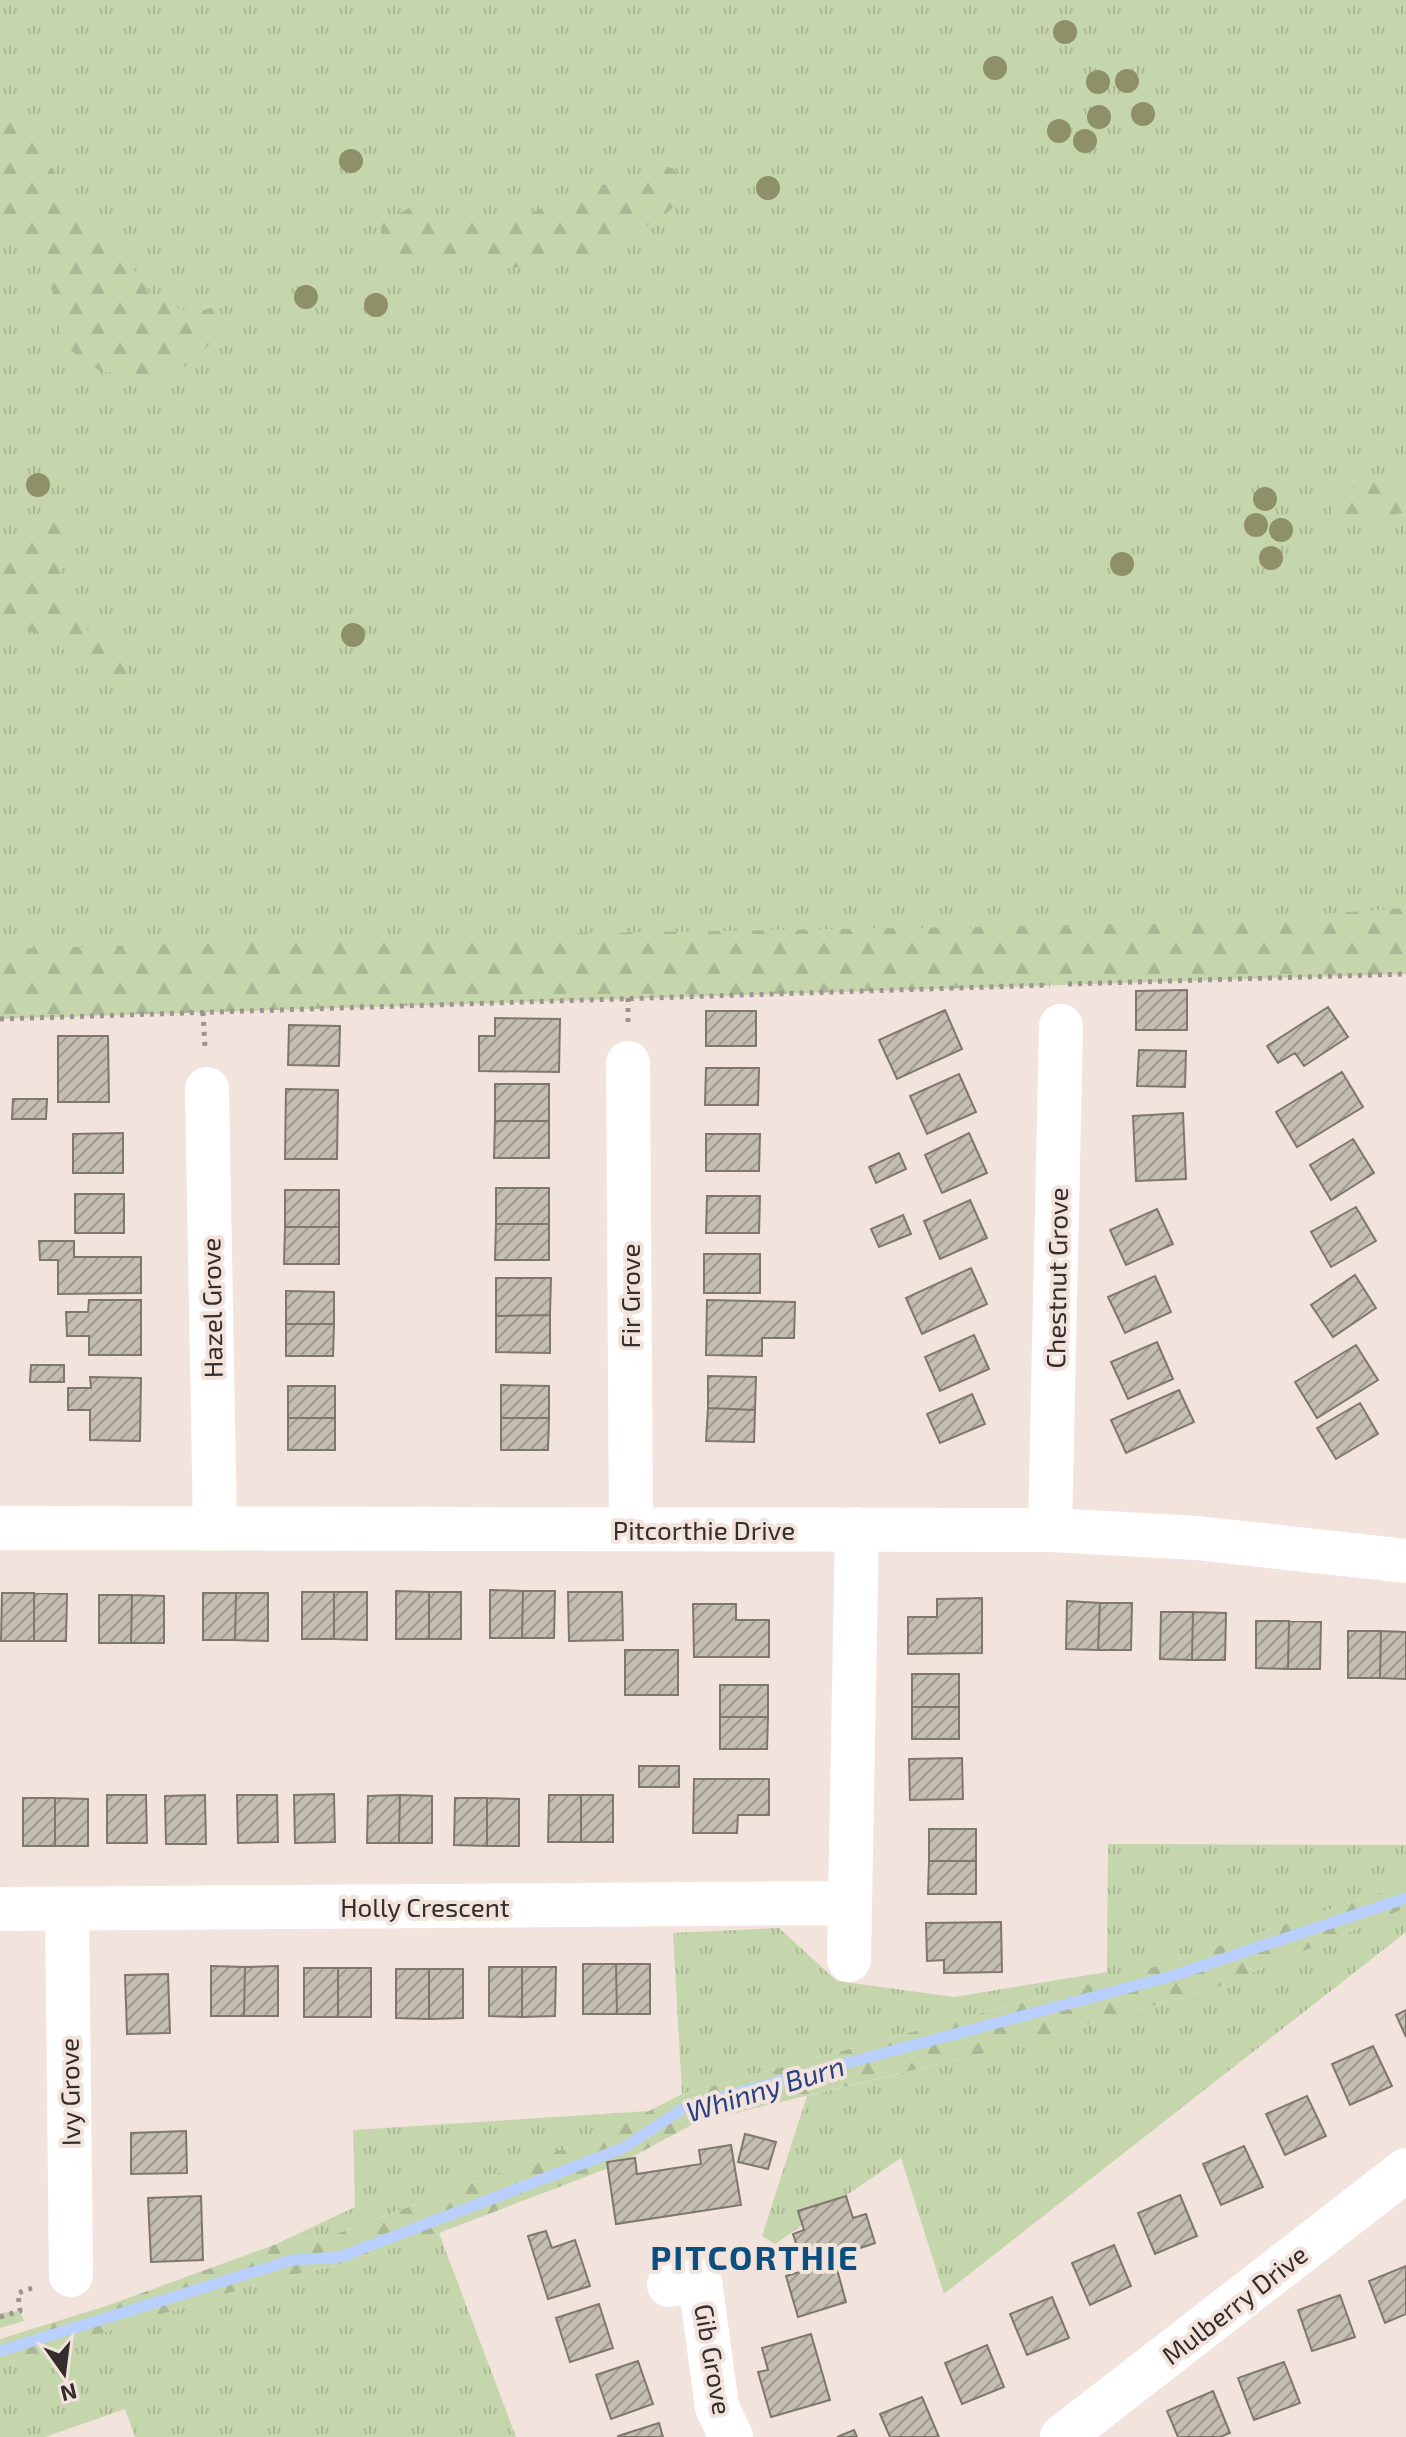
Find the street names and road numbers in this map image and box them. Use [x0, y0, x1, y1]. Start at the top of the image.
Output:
street label: Chestnut Grove [1039, 1187, 1073, 1369]
street label: Hazel Grove [194, 1238, 228, 1378]
street label: Fir Grove [614, 1244, 645, 1348]
street label: Pitcorthie Drive [613, 1514, 795, 1545]
street label: Holly Crescent [340, 1891, 510, 1922]
street label: Ivy Grove [53, 2038, 85, 2146]
street label: Mulberry Drive [1155, 2238, 1313, 2370]
street label: Gib Grove [689, 2301, 739, 2417]

